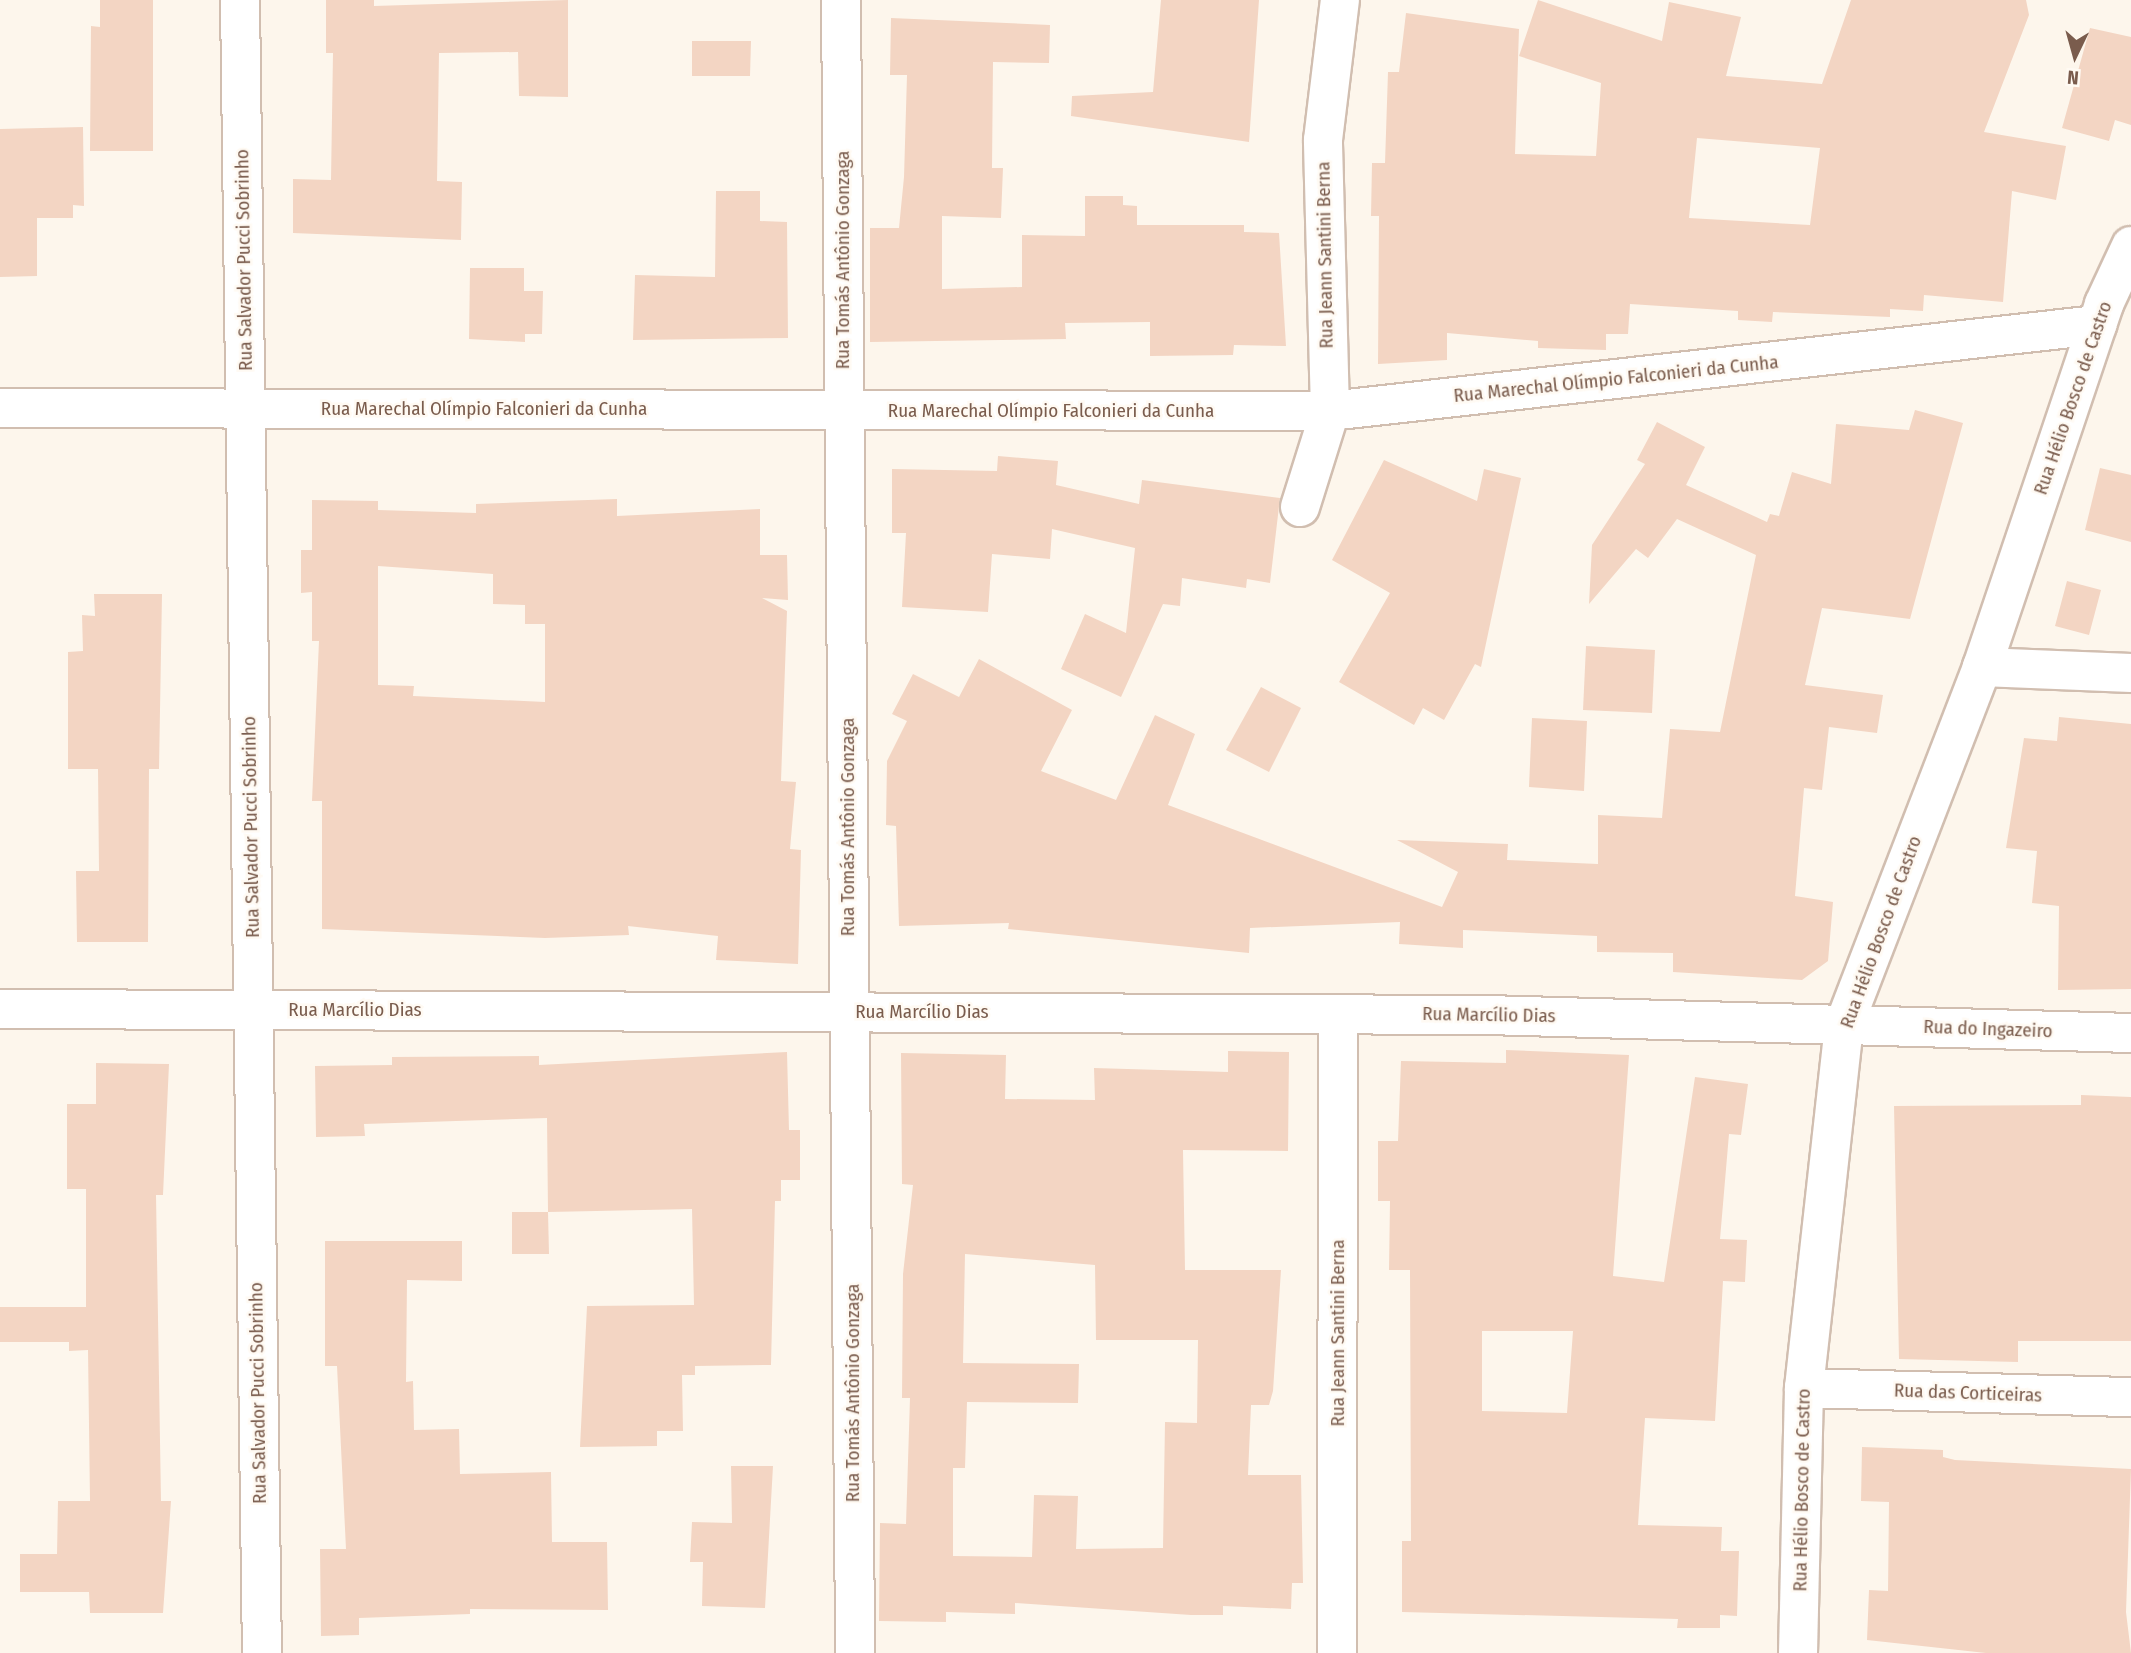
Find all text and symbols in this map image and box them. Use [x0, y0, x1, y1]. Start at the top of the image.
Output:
north arrow [2040, 21, 2110, 91]
text: N [2066, 65, 2080, 89]
street label: Rua Salvador Pucci Sobrinho [231, 149, 257, 371]
street label: Rua Tomás Antônio Gonzaga [832, 151, 854, 369]
street label: Rua Jeann Santini Berna [1312, 161, 1338, 349]
street label: Rua Hélio Bosco de Castro [2029, 298, 2117, 498]
street label: Rua Marechal Olímpio Falconieri da Cunha [1452, 351, 1780, 407]
street label: Rua Marechal Olímpio Falconieri da Cunha [321, 398, 647, 420]
street label: Rua Marechal Olímpio Falconieri da Cunha [888, 400, 1214, 422]
street label: Rua Salvador Pucci Sobrinho [238, 716, 264, 938]
street label: Rua Tomás Antônio Gonzaga [837, 718, 859, 936]
street label: Rua Hélio Bosco de Castro [1836, 833, 1926, 1031]
street label: Rua Marcílio Dias [288, 999, 422, 1021]
street label: Rua Marcílio Dias [855, 1001, 989, 1023]
street label: Rua Marcílio Dias [1422, 1002, 1556, 1028]
street label: Rua do Ingazeiro [1923, 1015, 2053, 1043]
street label: Rua Jeann Santini Berna [1327, 1239, 1349, 1427]
street label: Rua Salvador Pucci Sobrinho [245, 1282, 271, 1504]
street label: Rua Tomás Antônio Gonzaga [842, 1284, 864, 1502]
street label: Rua das Corticeiras [1894, 1379, 2042, 1407]
street label: Rua Hélio Bosco de Castro [1789, 1388, 1815, 1592]

